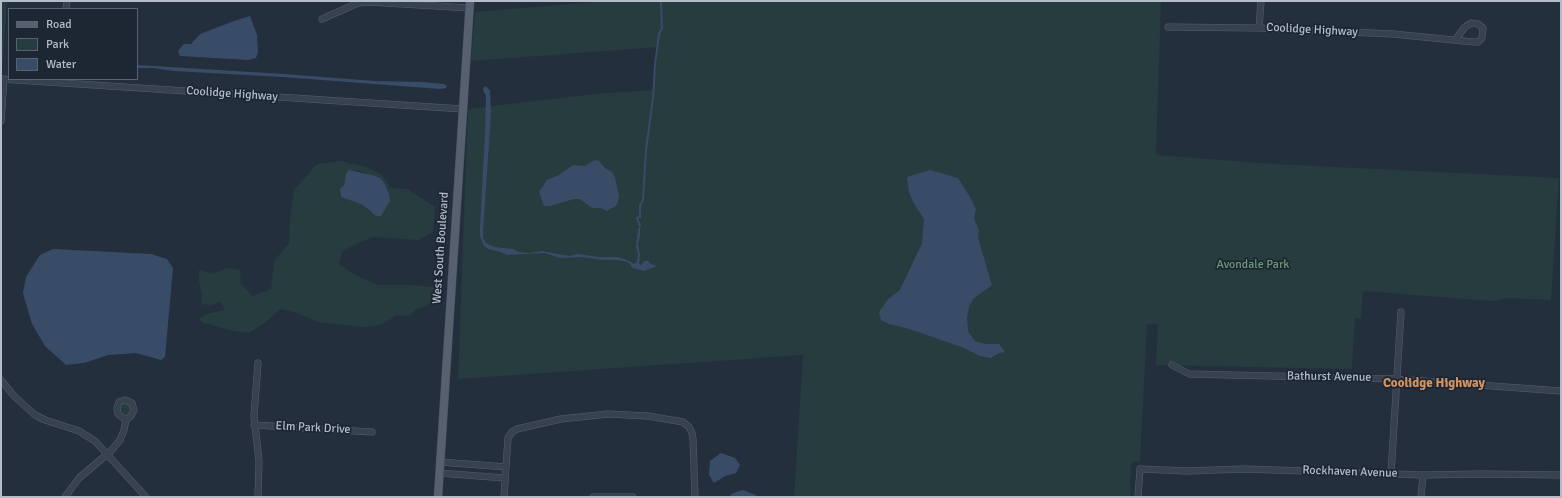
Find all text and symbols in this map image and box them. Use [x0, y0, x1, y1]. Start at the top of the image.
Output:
legend [8, 8, 138, 80]
text: Road [46, 17, 72, 32]
street label: Coolidge Highway [1266, 20, 1358, 40]
text: Park [46, 37, 69, 52]
text: Water [46, 57, 76, 72]
street label: Coolidge Highway [186, 84, 278, 104]
street label: West South Boulevard [430, 192, 452, 304]
park label: Avondale Park [1217, 258, 1289, 272]
street label: Bathurst Avenue [1287, 369, 1371, 385]
district label: Coolidge Highway [1383, 376, 1485, 392]
street label: Elm Park Drive [275, 419, 351, 437]
street label: Rockhaven Avenue [1302, 463, 1398, 481]

